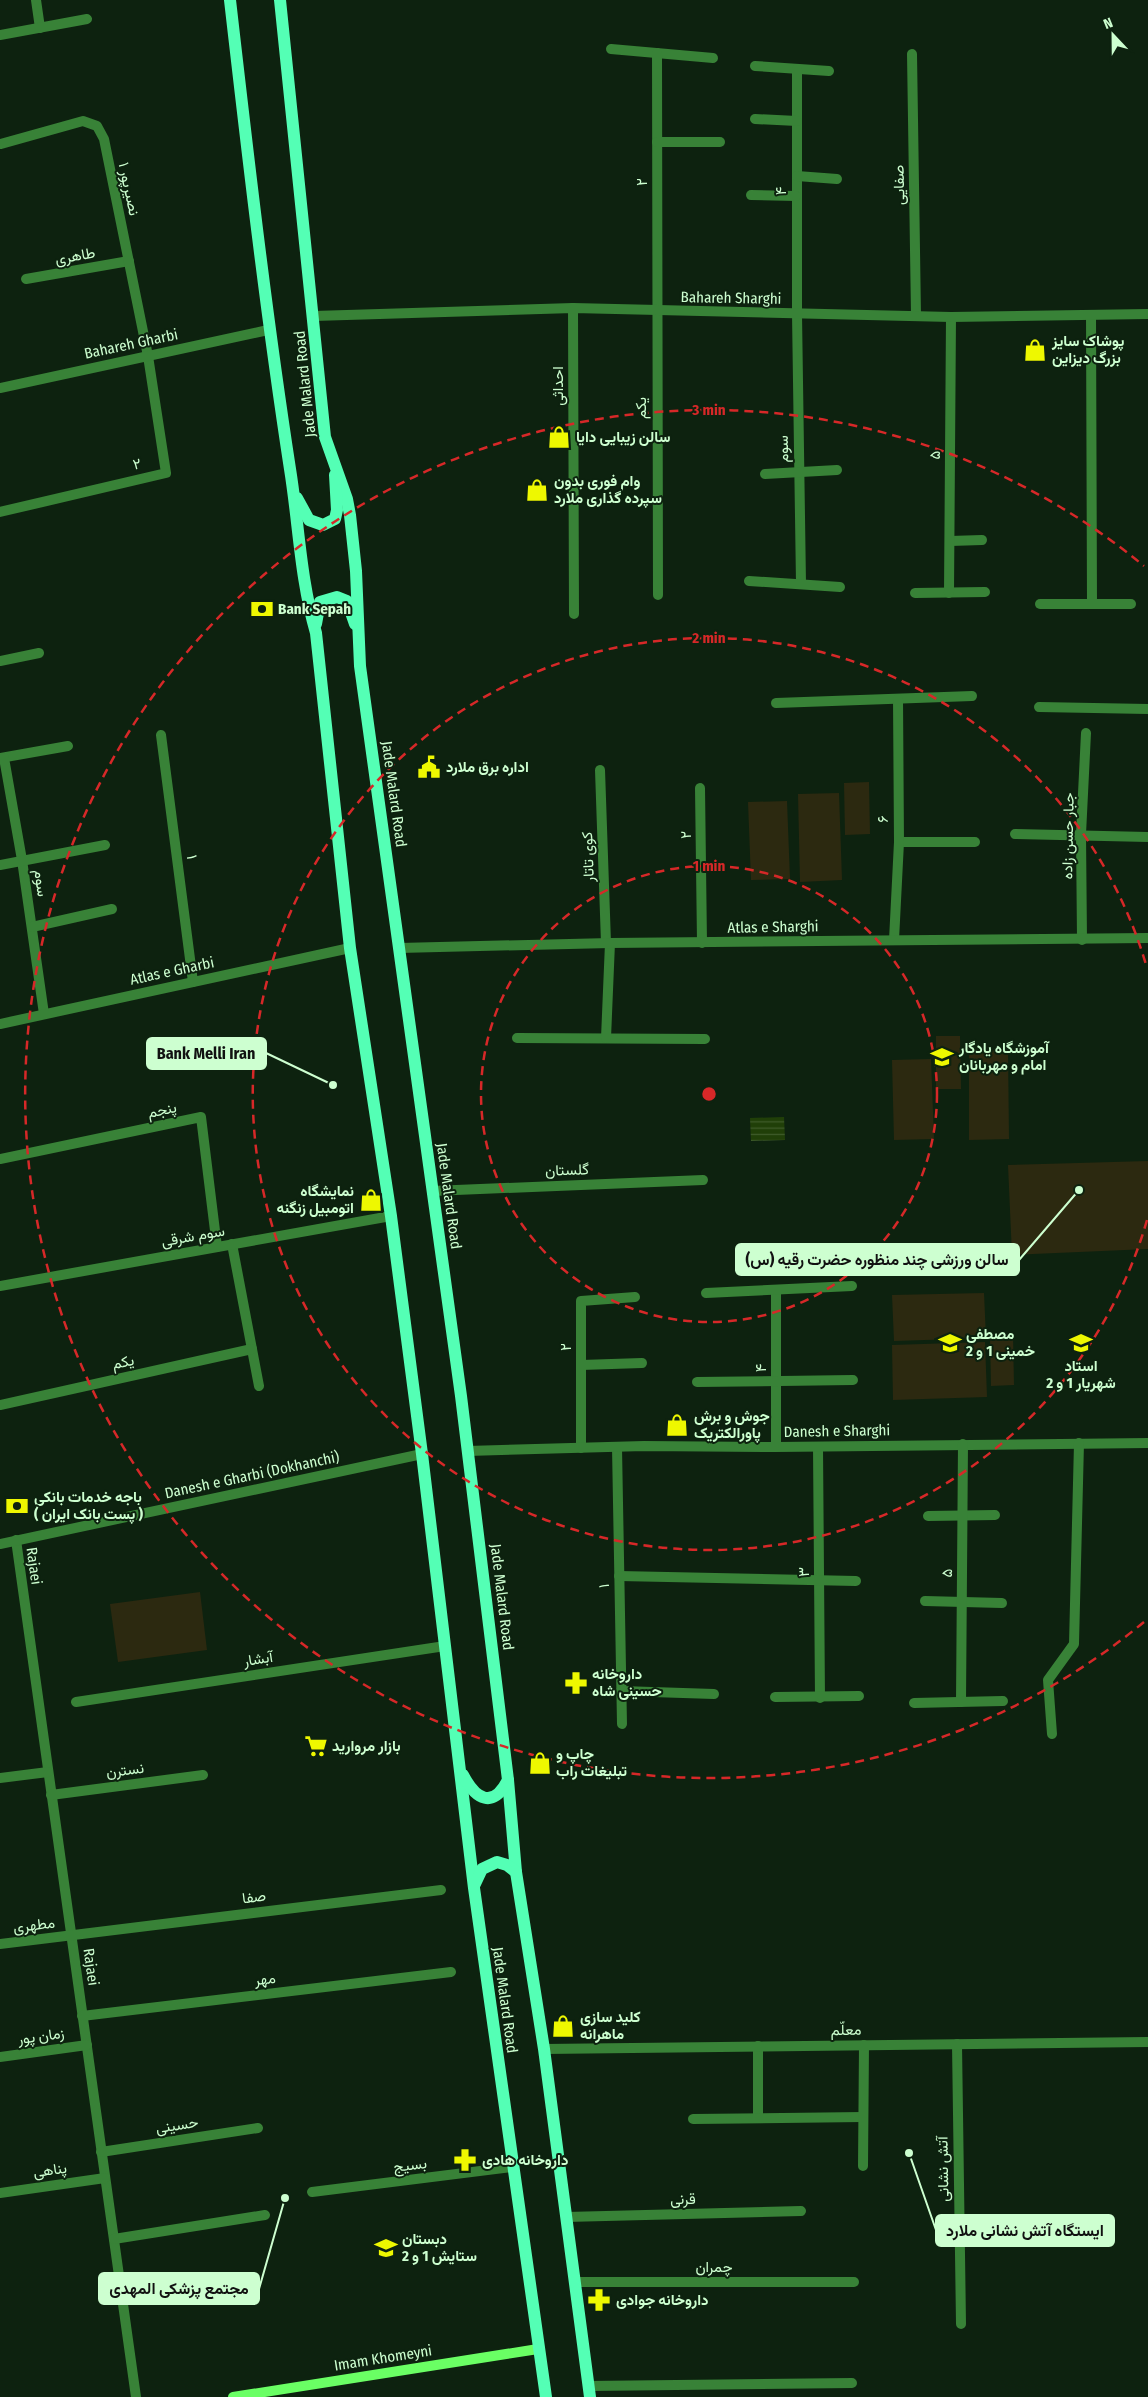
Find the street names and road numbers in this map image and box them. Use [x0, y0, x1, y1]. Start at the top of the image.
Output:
street label: نصیرپور ۱ [114, 161, 143, 218]
street label: صفایی [890, 165, 909, 205]
street label: ۲ [633, 178, 651, 186]
street label: ۴ [772, 186, 790, 195]
street label: طاهری [53, 244, 97, 269]
street label: Bahareh Sharghi [680, 288, 782, 308]
street label: Bahareh Gharbi [83, 325, 179, 363]
street label: Jade Malard Road [290, 330, 320, 438]
street label: احداثی [549, 366, 568, 406]
street label: یکم [632, 397, 651, 419]
street label: سوم [774, 435, 793, 463]
street label: ۵ [926, 450, 944, 459]
street label: ۲ [131, 454, 143, 474]
street label: Jade Malard Road [378, 740, 410, 848]
street label: جبار حسن زاده [1058, 793, 1079, 879]
street label: ۶ [874, 815, 892, 823]
street label: کوی تاتار [578, 831, 599, 883]
street label: ۲ [677, 831, 695, 839]
street label: ۱ [183, 854, 201, 860]
street label: سوم [29, 868, 52, 898]
street label: Atlas e Sharghi [727, 917, 819, 937]
street label: Atlas e Gharbi [128, 953, 216, 989]
street label: پنجم [146, 1098, 178, 1123]
street label: Jade Malard Road [433, 1142, 465, 1250]
street label: گلستان [545, 1160, 590, 1180]
street label: سوم شرقی [160, 1222, 226, 1251]
street label: ۲ [557, 1343, 575, 1351]
street label: یکم [110, 1351, 136, 1374]
street label: ۴ [752, 1363, 770, 1372]
street label: Danesh e Sharghi [784, 1421, 890, 1441]
street label: Danesh e Gharbi (Dokhanchi) [163, 1448, 341, 1502]
street label: Jade Malard Road [487, 1543, 517, 1651]
street label: Rajaei [22, 1546, 46, 1586]
street label: ۳ [795, 1567, 813, 1577]
street label: ۵ [938, 1568, 956, 1578]
street label: ۱ [595, 1584, 613, 1588]
street label: آبشار [241, 1648, 276, 1670]
street label: نسترن [105, 1759, 145, 1781]
street label: صفا [241, 1887, 267, 1907]
street label: مطهری [12, 1914, 56, 1937]
street label: Jade Malard Road [489, 1946, 521, 2054]
street label: Rajaei [79, 1947, 103, 1987]
street label: مهر [252, 1969, 277, 1989]
street label: معلّم [830, 2021, 862, 2040]
street label: زمان پور [16, 2024, 66, 2049]
street label: حسینی [154, 2113, 200, 2138]
street label: آتش نشانی [933, 2135, 954, 2202]
street label: بسیج [392, 2154, 428, 2178]
street label: پناهی [32, 2159, 68, 2182]
street label: قرنی [670, 2190, 696, 2209]
street label: چمران [695, 2258, 733, 2277]
street label: Imam Khomeyni [333, 2341, 433, 2375]

